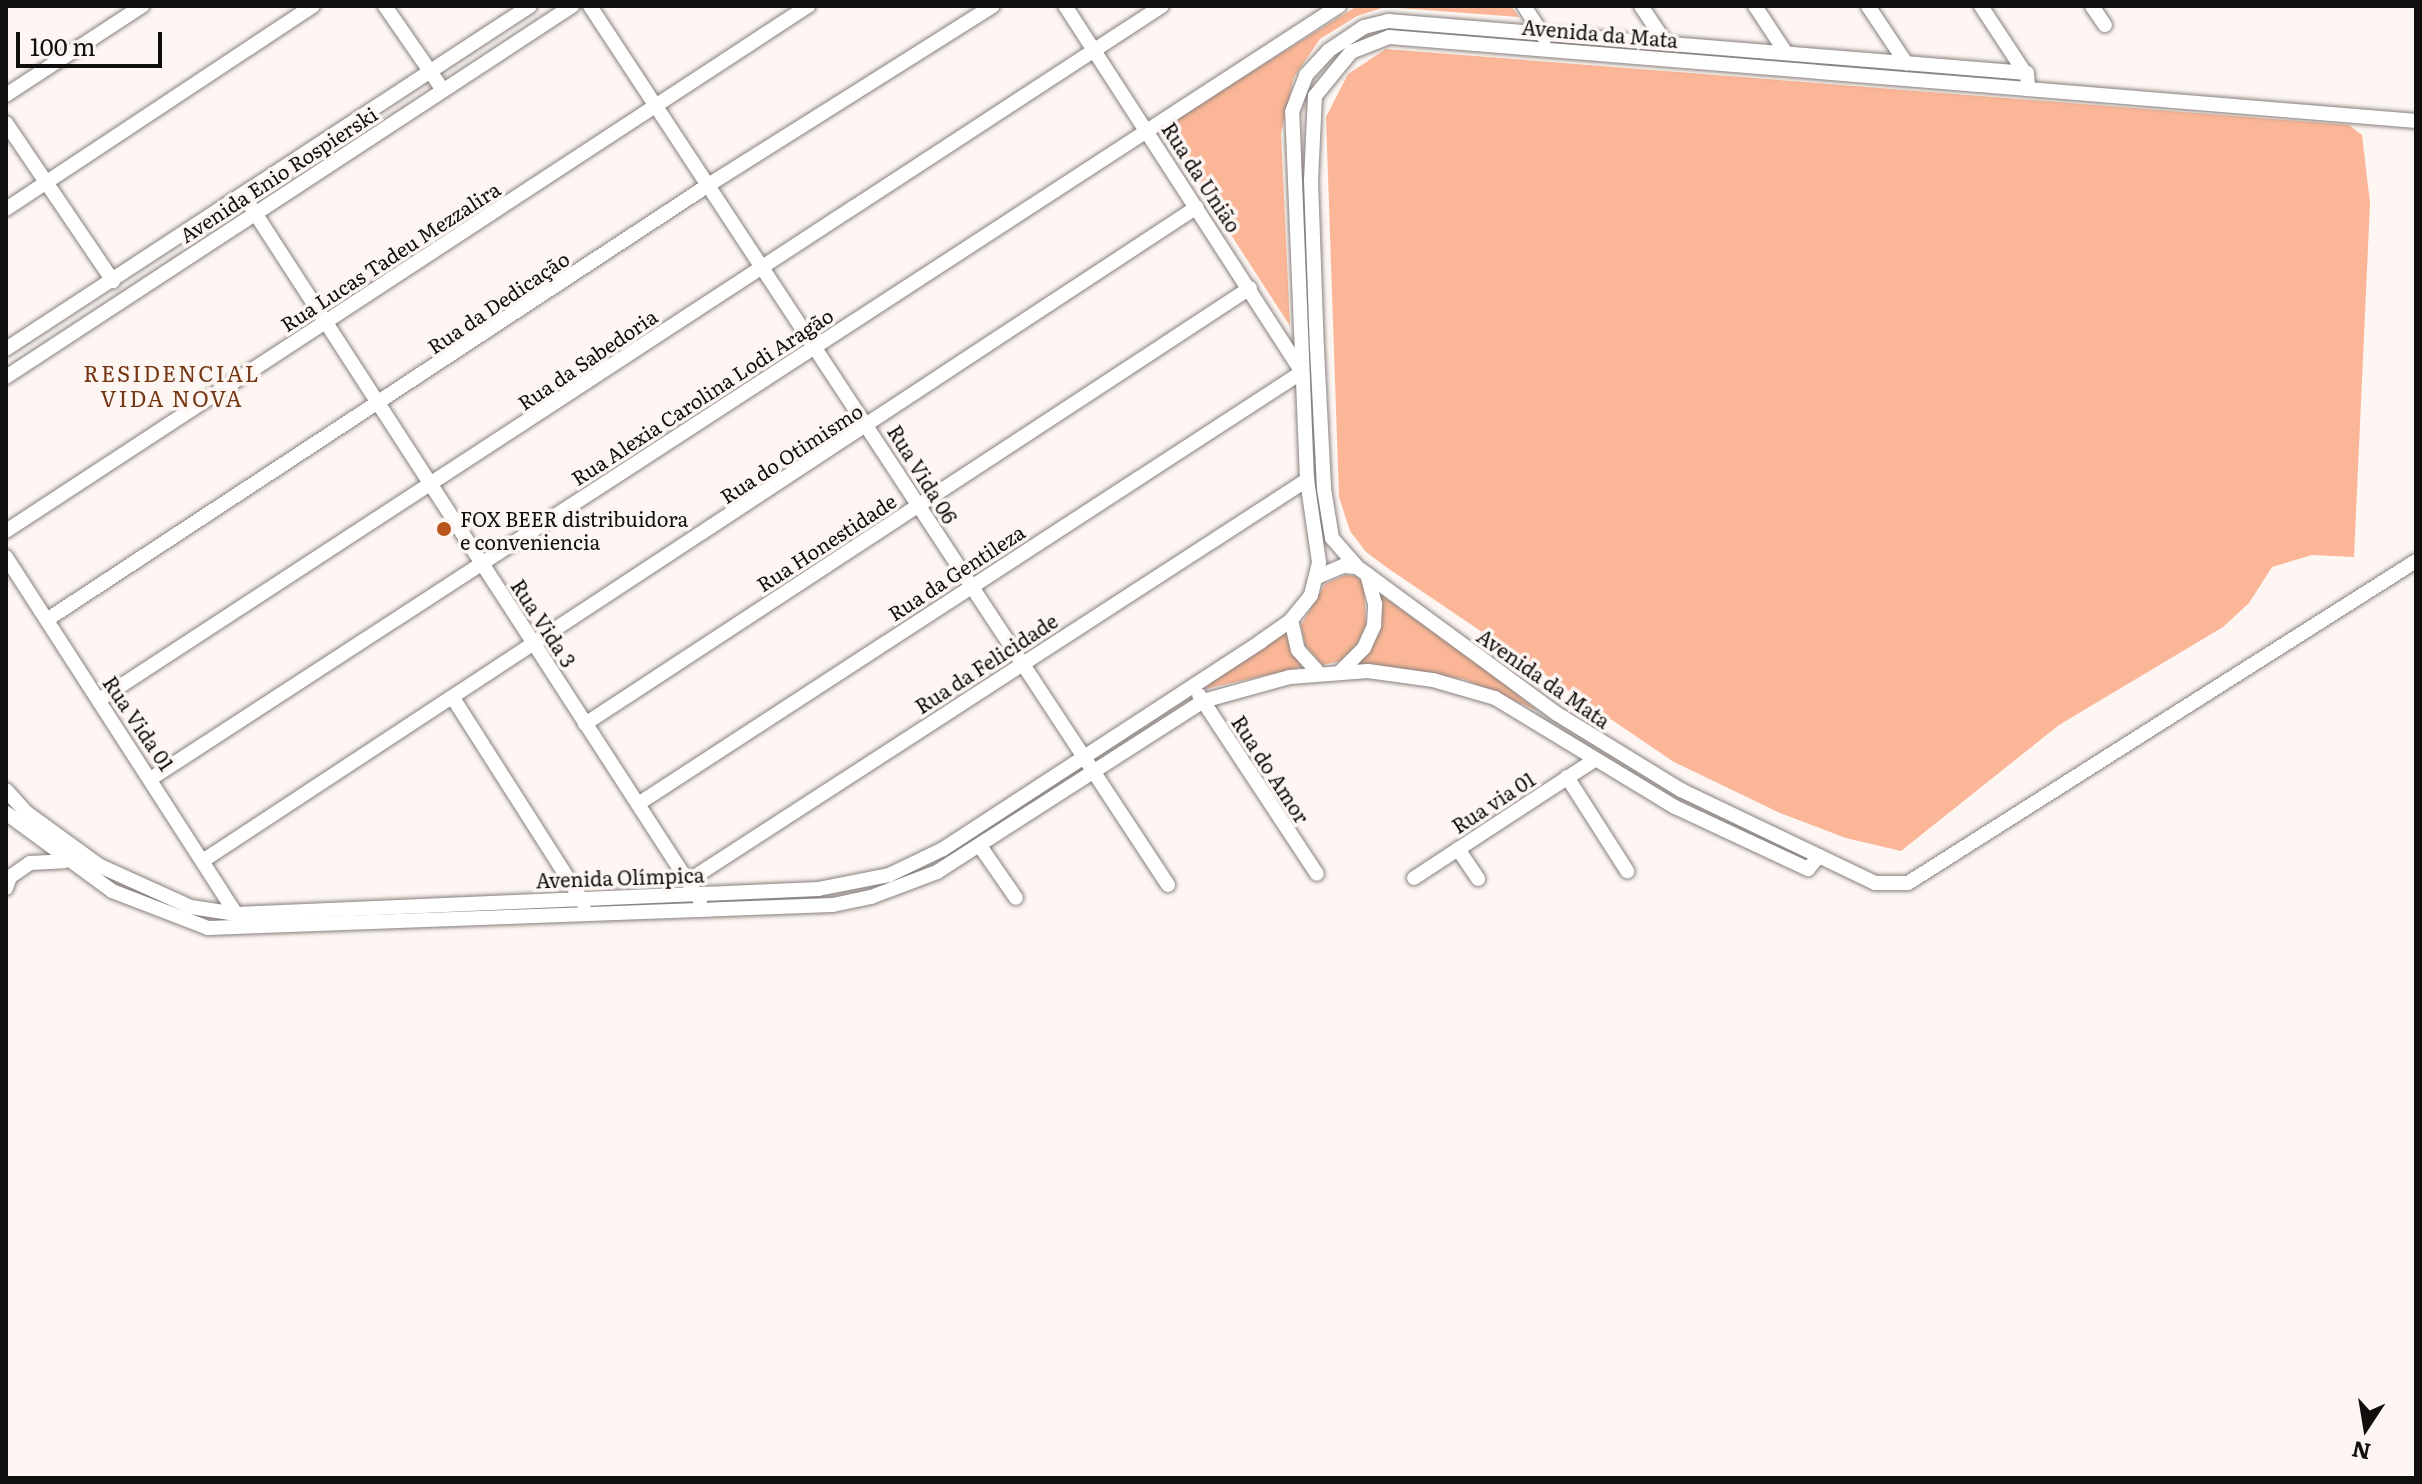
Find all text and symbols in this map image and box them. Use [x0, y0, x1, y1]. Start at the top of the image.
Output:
street label: Avenida da Mata [1521, 14, 1679, 52]
scale bar [20, 16, 166, 66]
text: 100 m [30, 28, 96, 63]
street label: Avenida Enio Rospierski [175, 101, 381, 247]
street label: Rua da União [1158, 118, 1246, 236]
street label: Rua Lucas Tadeu Mezzalira [276, 176, 504, 336]
street label: Rua da Dedicação [423, 246, 573, 358]
street label: Rua Alexia Carolina Lodi Aragão [567, 302, 837, 490]
street label: Rua da Sabedoria [513, 303, 661, 415]
district label: RESIDENCIAL VIDA NOVA [83, 359, 261, 410]
street label: Rua do Otimismo [715, 398, 867, 508]
street label: Rua Vida 06 [883, 420, 963, 528]
street label: Rua Honestidade [752, 488, 900, 596]
place label: FOX BEER distribuidora e conveniencia [460, 506, 688, 553]
street label: Rua da Gentileza [883, 519, 1029, 625]
marker: FOX BEER distribuidora e conveniencia [435, 520, 453, 538]
street label: Rua Vida 3 [507, 575, 581, 671]
street label: Rua da Felicidade [910, 608, 1062, 718]
street label: Avenida da Mata [1473, 623, 1615, 733]
street label: Rua Vida 01 [99, 671, 179, 775]
street label: Rua do Amor [1227, 711, 1315, 827]
street label: Rua via 01 [1447, 766, 1539, 838]
street label: Avenida Olímpica [535, 862, 705, 892]
north arrow [2326, 1388, 2406, 1468]
text: N [2348, 1434, 2373, 1470]

